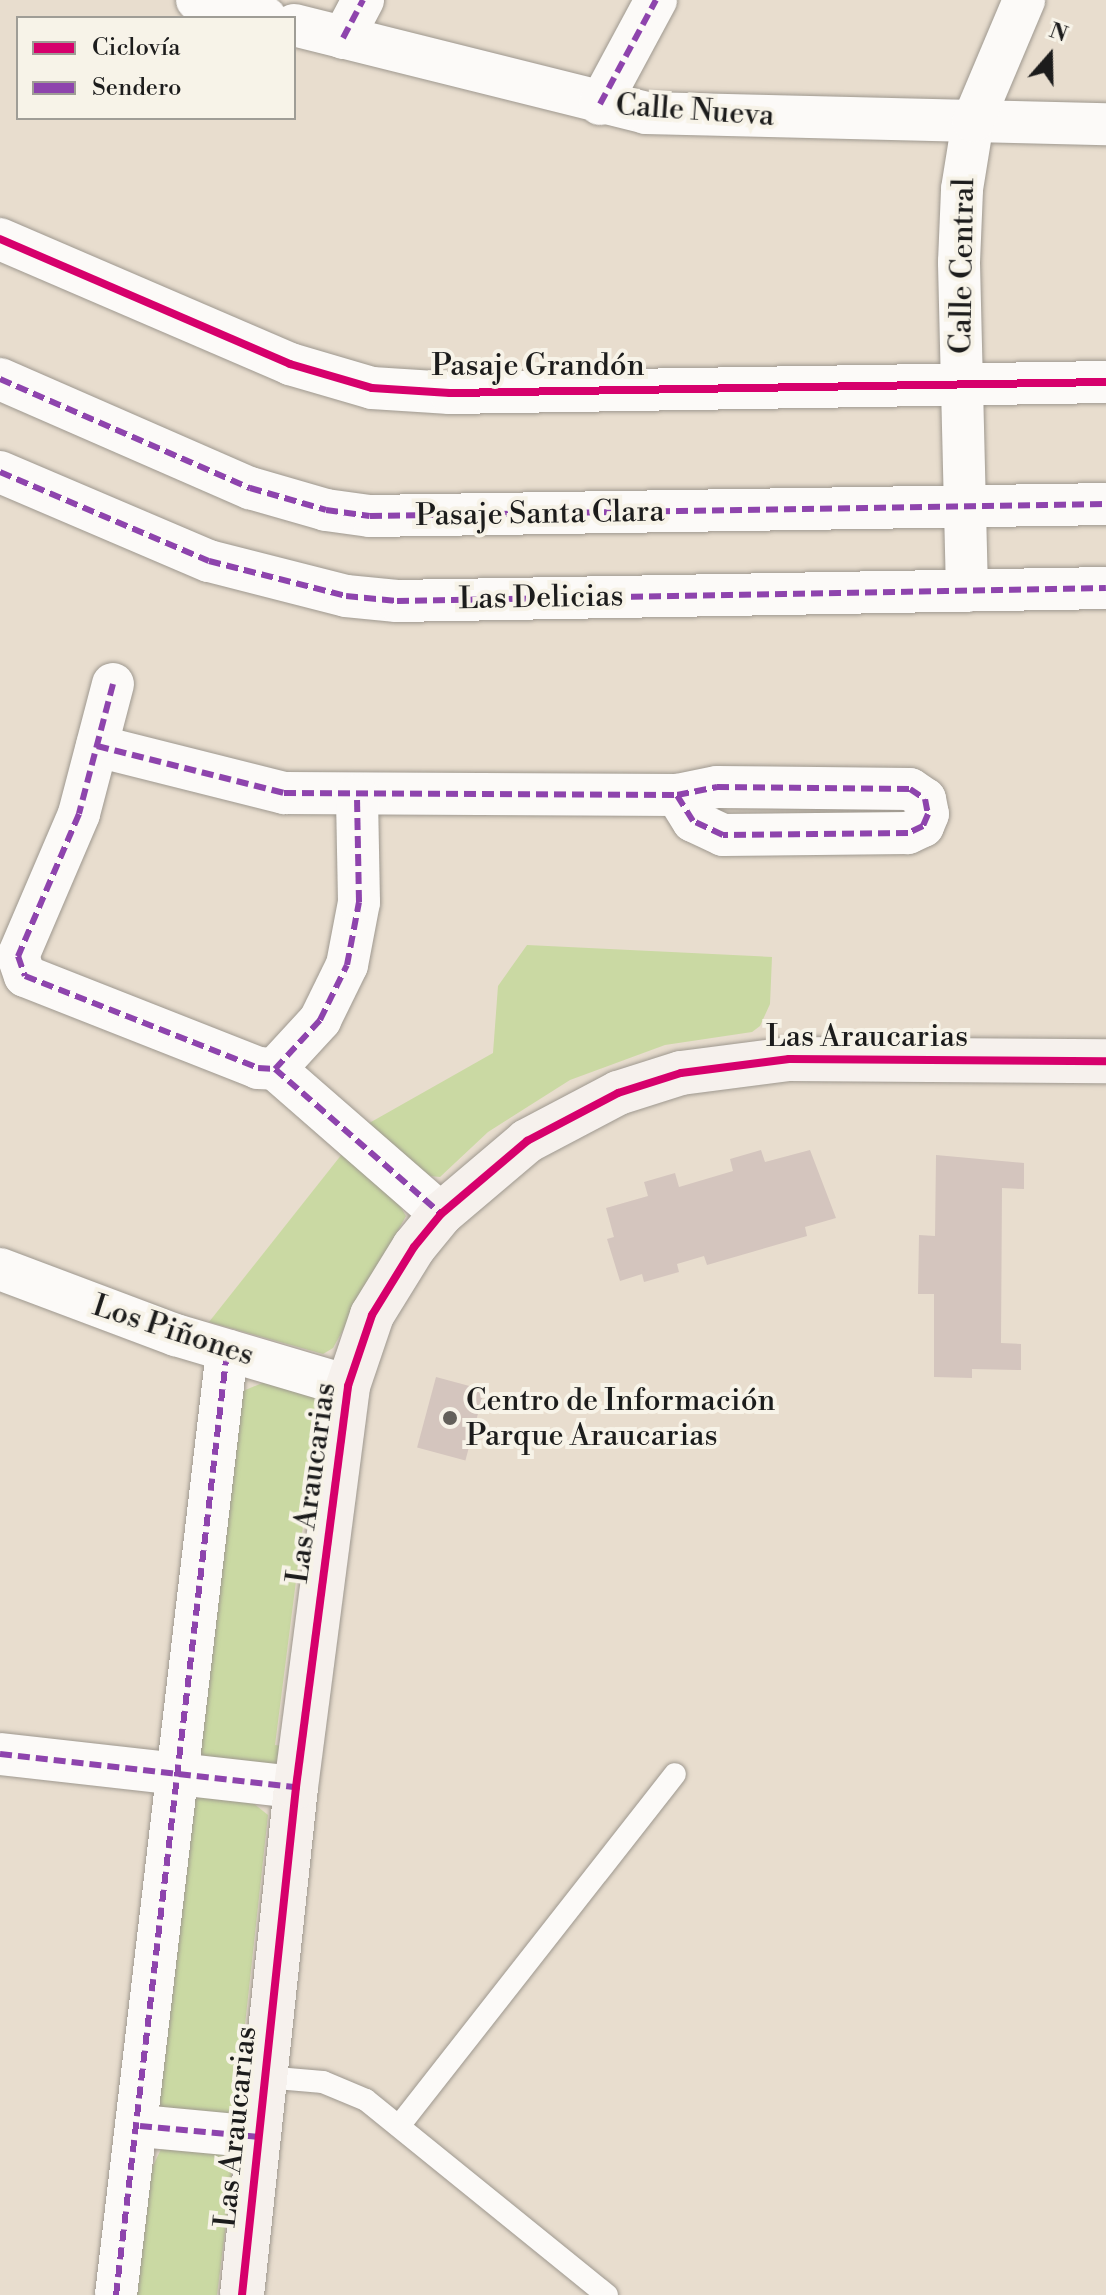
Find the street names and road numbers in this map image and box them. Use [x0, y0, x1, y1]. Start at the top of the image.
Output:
street label: Calle Nueva [614, 87, 776, 135]
street label: Calle Central [943, 178, 983, 354]
street label: Pasaje Grandón [431, 348, 645, 384]
street label: Pasaje Santa Clara [415, 494, 665, 534]
street label: Las Delicias [458, 579, 624, 617]
street label: Las Araucarias [766, 1019, 968, 1055]
street label: Los Piñones [88, 1288, 258, 1374]
street label: Las Araucarias [280, 1380, 344, 1586]
street label: Las Araucarias [208, 2025, 264, 2229]

